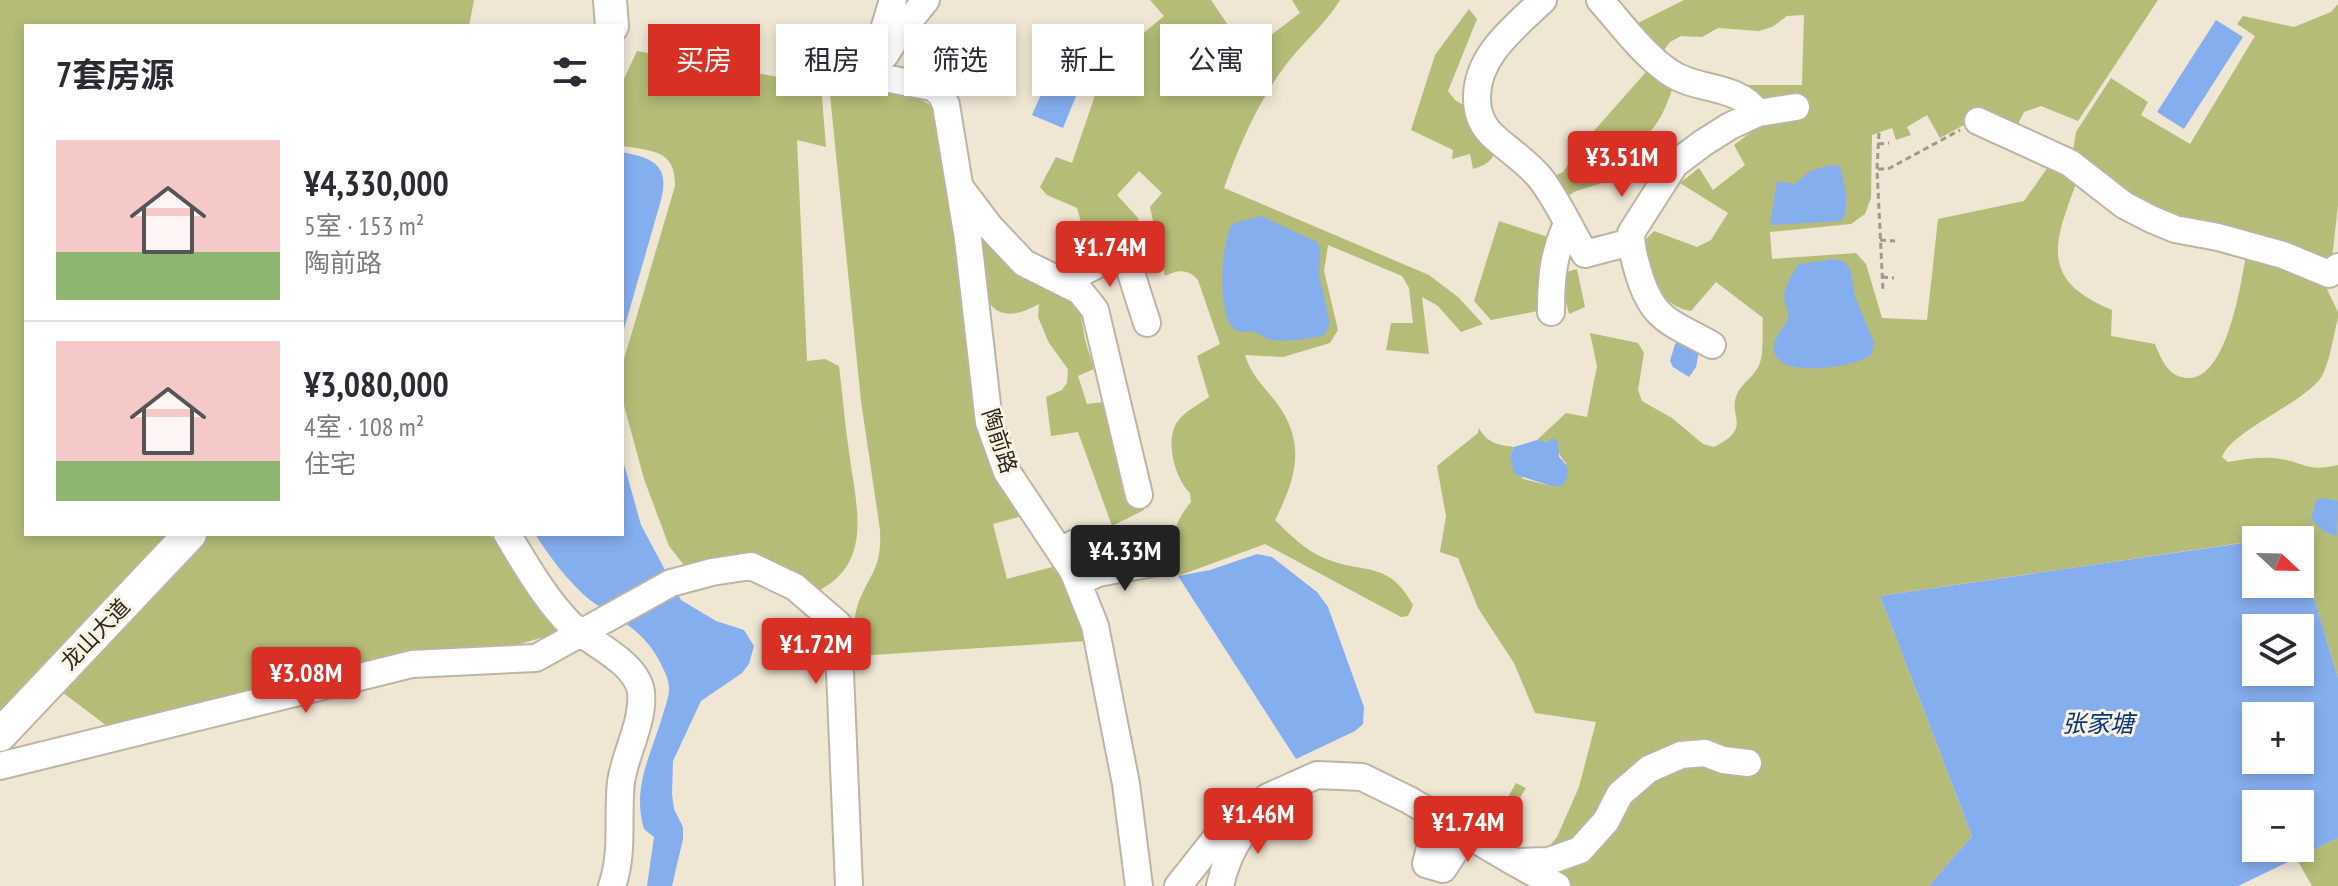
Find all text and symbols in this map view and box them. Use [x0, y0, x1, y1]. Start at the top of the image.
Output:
chip: 买房 [648, 24, 760, 96]
chip: 租房 [776, 24, 888, 96]
chip: 筛选 [904, 24, 1016, 96]
chip: 新上 [1032, 24, 1144, 96]
chip: 公寓 [1160, 24, 1272, 96]
icon: filters [548, 50, 592, 94]
text: 7套房源 [56, 52, 174, 96]
pin: ¥3.51M [1557, 131, 1687, 199]
text: ¥3.51M [1586, 140, 1658, 173]
text: ¥4,330,000 [304, 161, 449, 205]
icon: home [120, 172, 216, 268]
text: 5室 · 153 m² [304, 209, 424, 242]
pin: ¥1.74M [1045, 221, 1175, 289]
text: ¥1.74M [1074, 230, 1146, 263]
text: 陶前路 [304, 246, 382, 279]
text: ¥3,080,000 [304, 362, 449, 406]
icon: home [120, 373, 216, 469]
street label: 陶前路 [976, 405, 1024, 477]
text: 4室 · 108 m² [304, 410, 424, 443]
text: 住宅 [304, 447, 356, 480]
pin: ¥4.33M [1060, 525, 1190, 593]
north arrow [2242, 526, 2314, 598]
map controls [2242, 526, 2314, 862]
text: ¥4.33M [1089, 534, 1161, 567]
street label: 龙山大道 [54, 593, 136, 675]
button: layers [2242, 614, 2314, 686]
pin: ¥1.72M [751, 618, 881, 686]
text: ¥1.72M [780, 627, 852, 660]
pin: ¥3.08M [241, 647, 371, 715]
text: ¥3.08M [270, 656, 342, 689]
button: + [2242, 702, 2314, 774]
water label: 张家塘 [2062, 708, 2138, 739]
pin: ¥1.46M [1193, 788, 1323, 856]
button: − [2242, 790, 2314, 862]
pin: ¥1.74M [1403, 796, 1533, 864]
text: ¥1.46M [1222, 797, 1294, 830]
text: ¥1.74M [1432, 805, 1504, 838]

